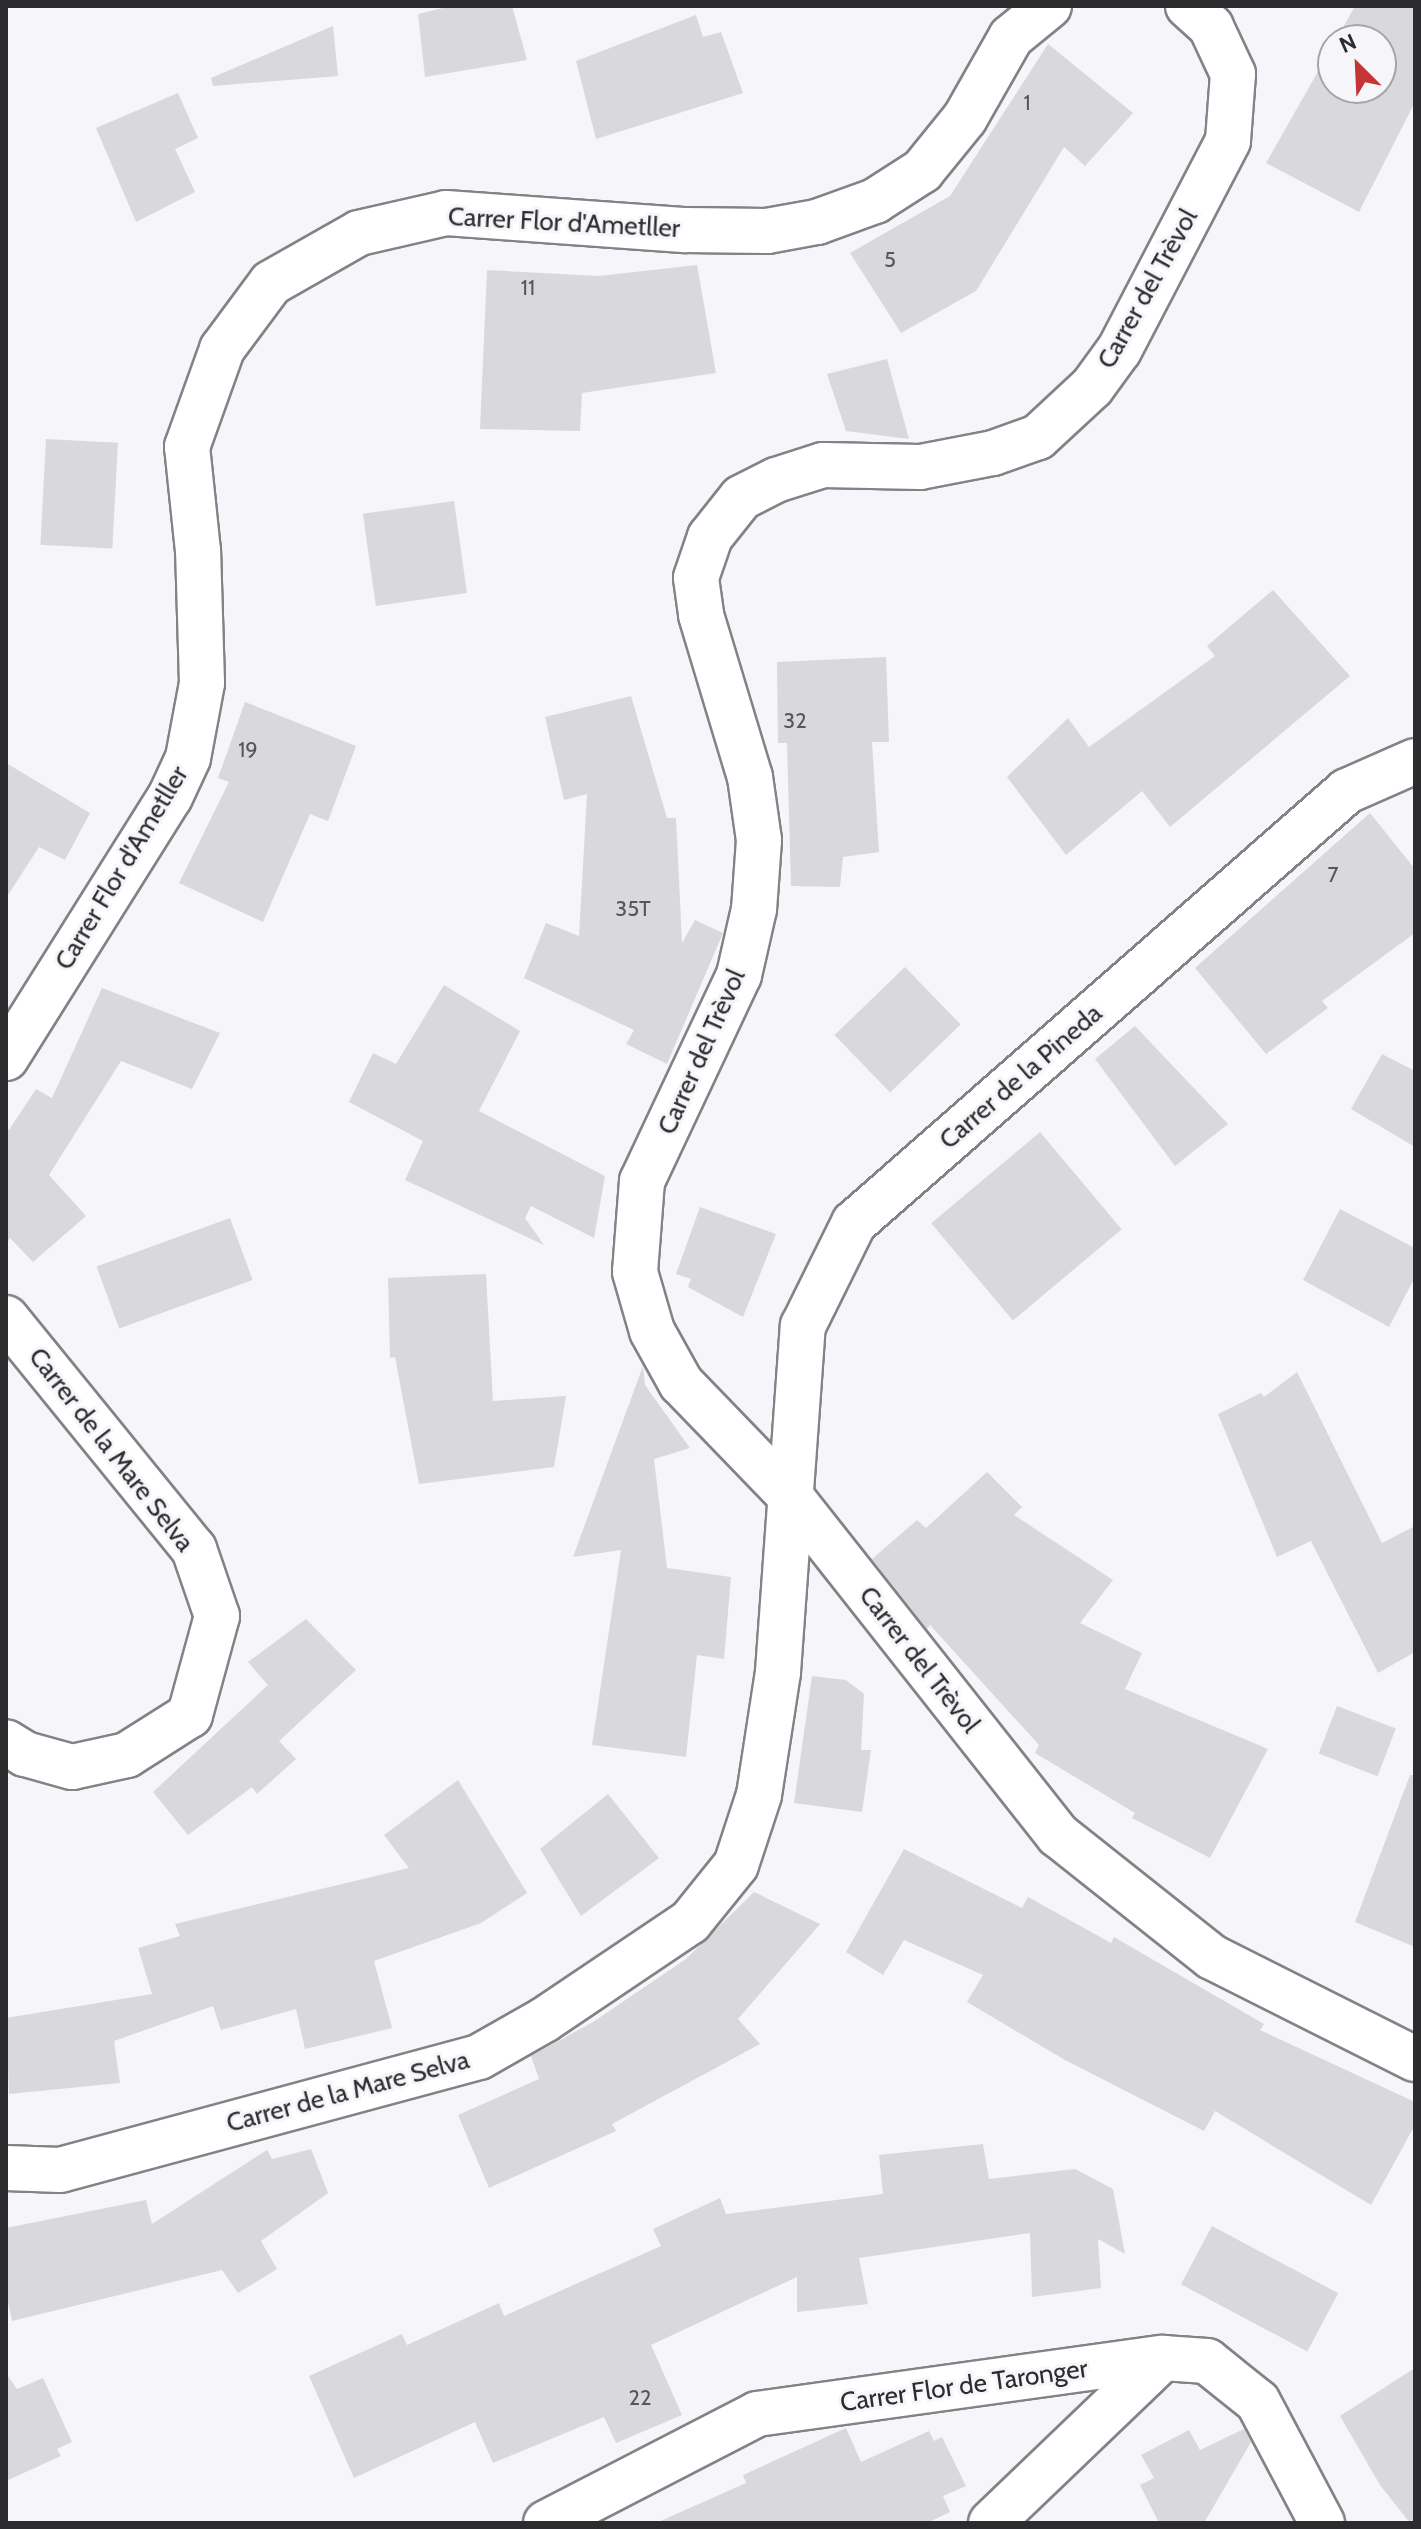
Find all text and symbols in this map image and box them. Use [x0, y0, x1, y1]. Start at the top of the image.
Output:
north arrow [1317, 24, 1397, 104]
text: N [1335, 28, 1360, 59]
house number: 1 [1023, 90, 1031, 116]
street label: Carrer Flor d'Ametller [447, 201, 681, 245]
street label: Carrer del Trèvol [1091, 204, 1205, 374]
house number: 5 [884, 247, 896, 273]
house number: 11 [521, 275, 535, 301]
house number: 32 [783, 708, 807, 734]
house number: 19 [238, 737, 258, 763]
street label: Carrer Flor d'Ametller [49, 760, 195, 976]
house number: 7 [1327, 862, 1339, 888]
house number: 35T [615, 896, 651, 922]
street label: Carrer del Trèvol [652, 965, 752, 1139]
street label: Carrer de la Pineda [933, 998, 1109, 1156]
street label: Carrer de la Mare Selva [22, 1342, 200, 1558]
street label: Carrer del Trèvol [852, 1581, 986, 1739]
street label: Carrer de la Mare Selva [223, 2045, 473, 2139]
street label: Carrer Flor de Taronger [838, 2353, 1090, 2419]
house number: 22 [628, 2385, 652, 2411]

